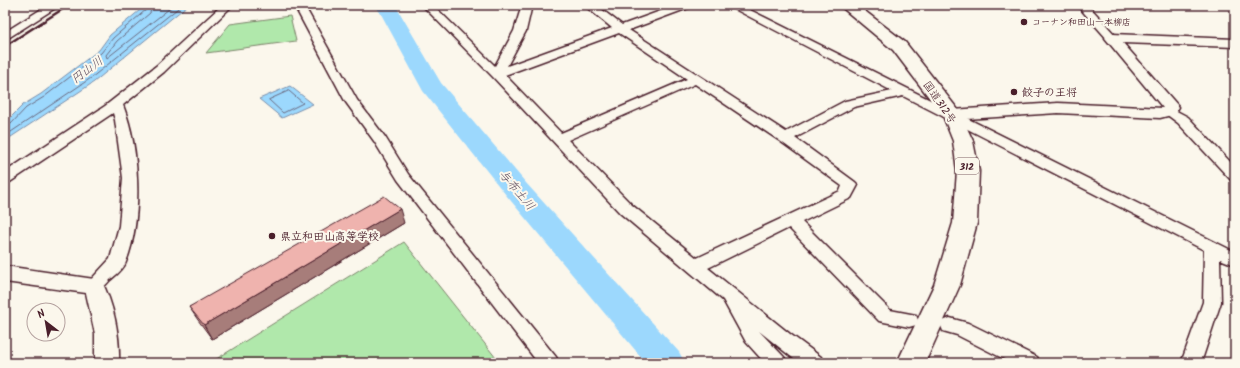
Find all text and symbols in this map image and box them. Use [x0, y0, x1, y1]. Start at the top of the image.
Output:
place label: コーナン和田山一本柳店 [1032, 15, 1131, 30]
marker: コーナン和田山一本柳店 [1019, 17, 1029, 27]
water label: 円山川 [67, 52, 107, 89]
street label: 国道312号 [918, 77, 961, 128]
place label: 餃子の王将 [1022, 84, 1077, 102]
marker: 餃子の王将 [1009, 87, 1019, 97]
road number: 312 [955, 158, 979, 174]
water label: 与布土川 [494, 166, 539, 215]
place label: 県立和田山高等学校 [280, 228, 379, 246]
marker: 県立和田山高等学校 [267, 231, 277, 241]
north arrow [26, 302, 66, 342]
text: N [34, 305, 49, 324]

